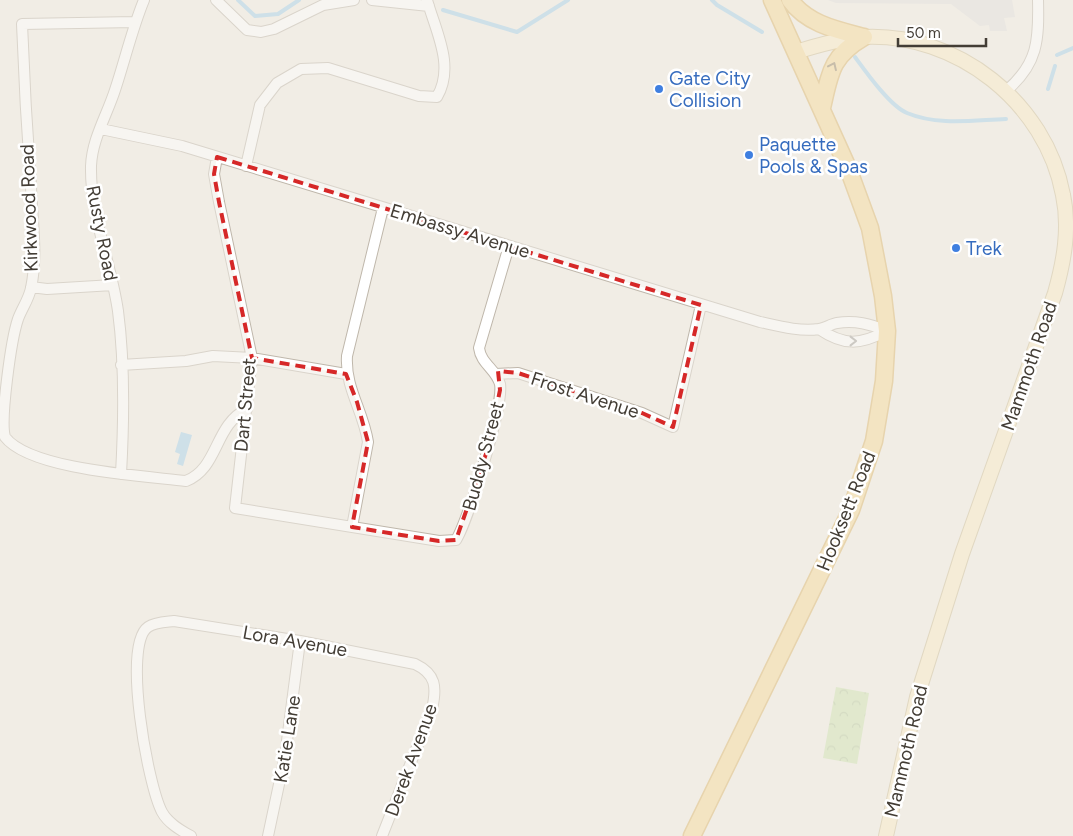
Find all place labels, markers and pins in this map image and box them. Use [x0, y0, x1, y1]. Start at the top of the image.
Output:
place label: Gate City Collision [669, 67, 751, 112]
marker: Gate City Collision [653, 83, 665, 95]
place label: Paquette Pools & Spas [759, 133, 868, 178]
marker: Paquette Pools & Spas [743, 149, 755, 161]
place label: Trek [966, 237, 1002, 260]
marker: Trek [950, 242, 962, 254]

